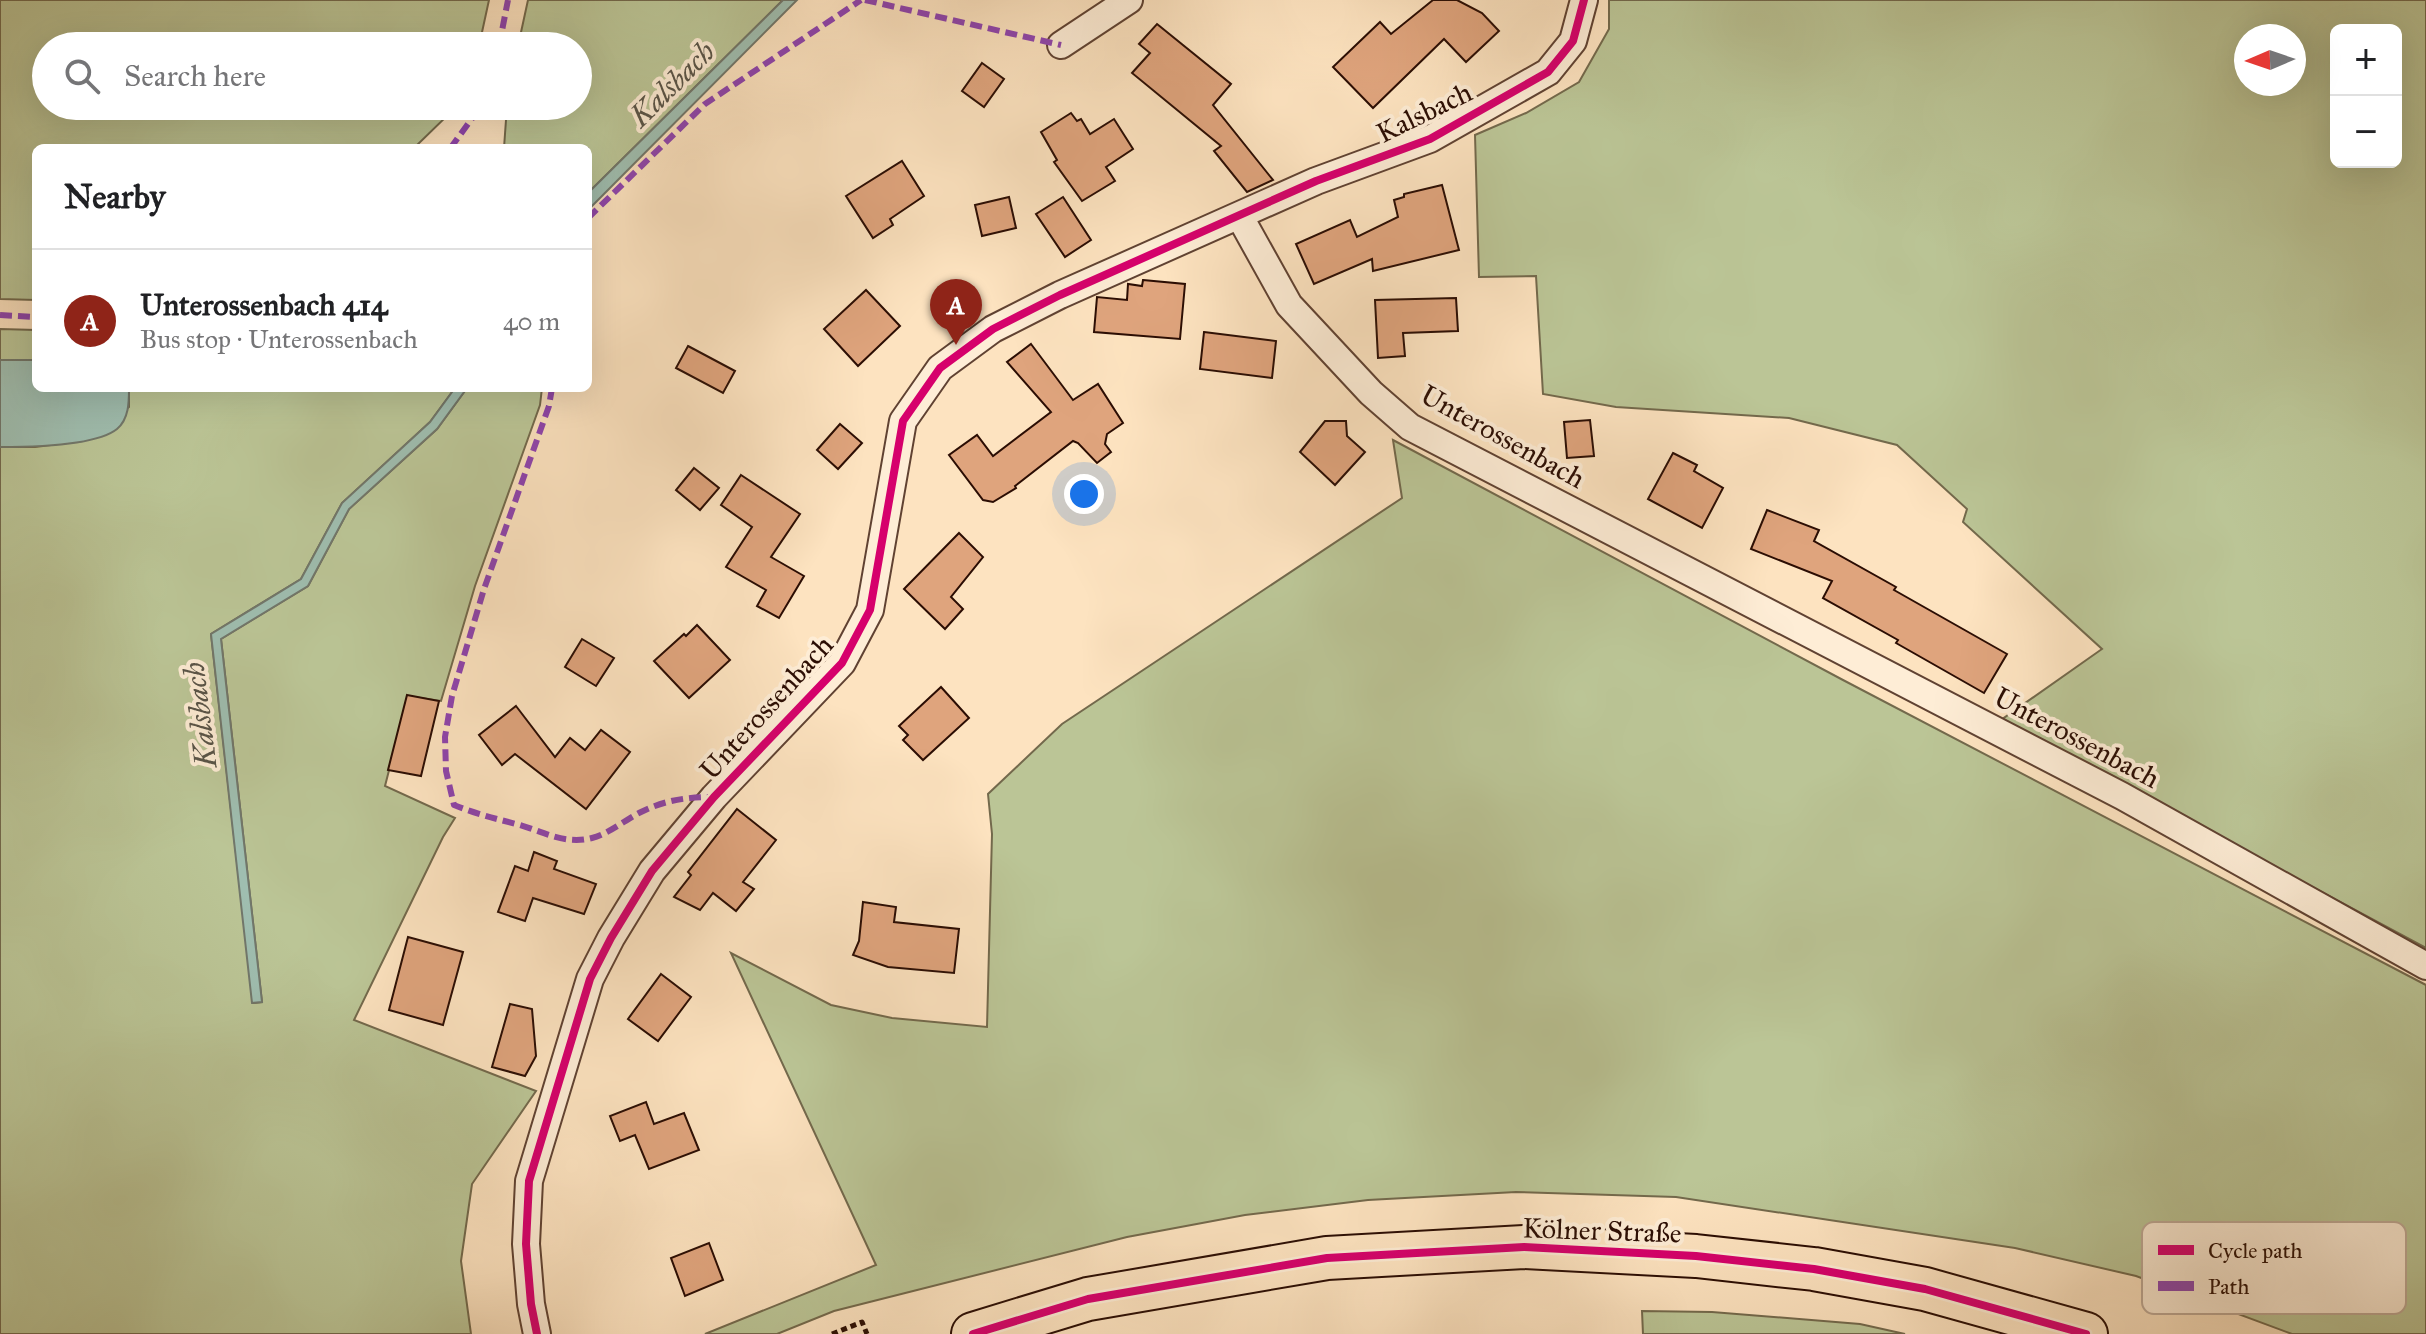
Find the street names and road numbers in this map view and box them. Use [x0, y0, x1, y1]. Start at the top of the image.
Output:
street label: Kalsbach [1371, 74, 1478, 151]
street label: Unterossenbach [1414, 377, 1592, 496]
street label: Unterossenbach [692, 627, 841, 787]
street label: Unterossenbach [1988, 679, 2166, 796]
street label: Kölner Straße [1522, 1210, 1682, 1251]

